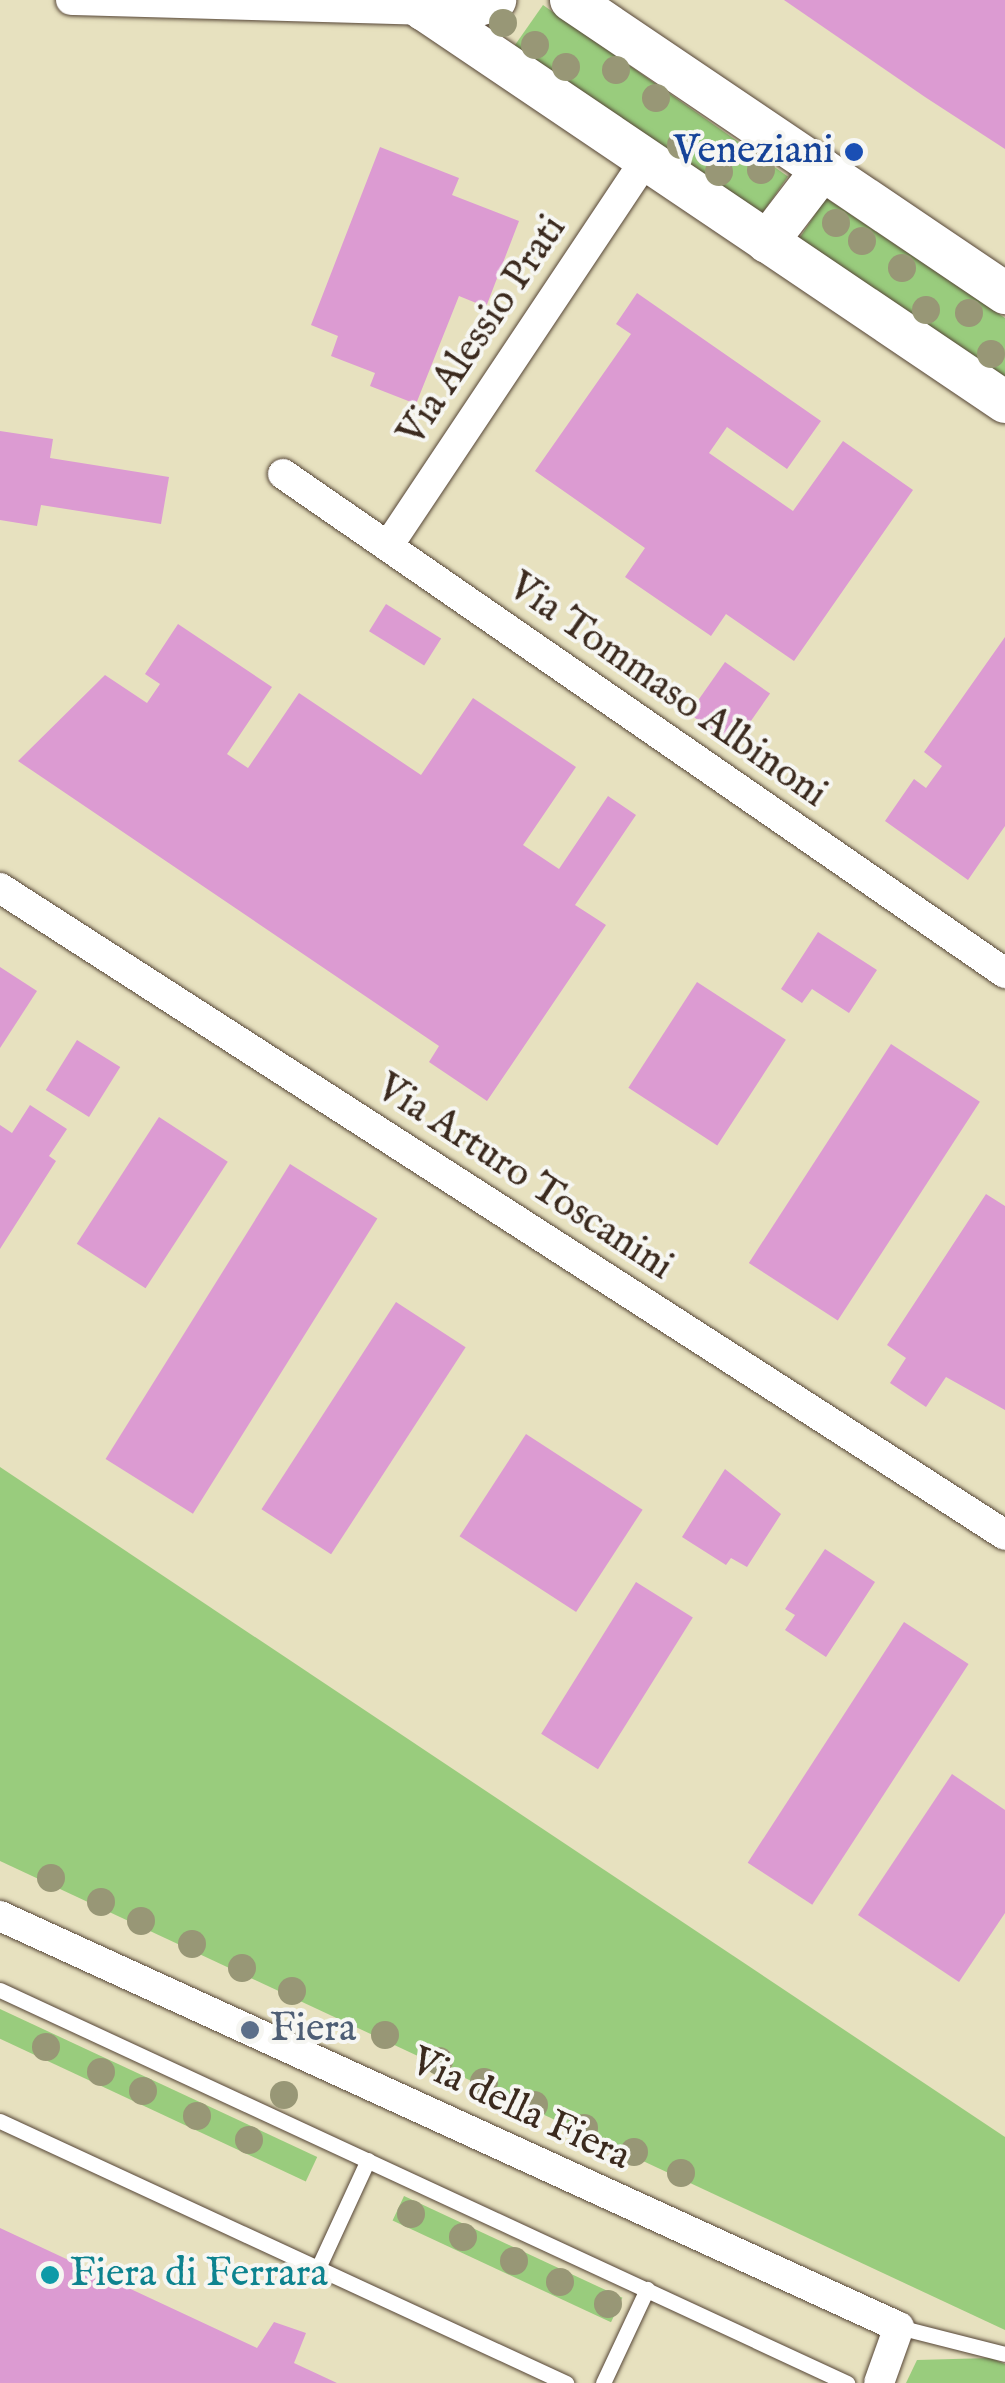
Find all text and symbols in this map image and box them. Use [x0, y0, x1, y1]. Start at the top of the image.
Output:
place label: Veneziani [673, 128, 834, 176]
marker: Veneziani [843, 141, 865, 163]
street label: Via Alessio Prati [388, 207, 578, 455]
street label: Via Tommaso Albinoni [498, 563, 836, 819]
street label: Via Arturo Toscanini [367, 1064, 681, 1292]
place label: Fiera [270, 2006, 356, 2054]
marker: Fiera [239, 2019, 261, 2041]
street label: Via della Fiera [403, 2038, 637, 2182]
place label: Fiera di Ferrara [70, 2251, 328, 2299]
marker: Fiera di Ferrara [39, 2264, 61, 2286]

